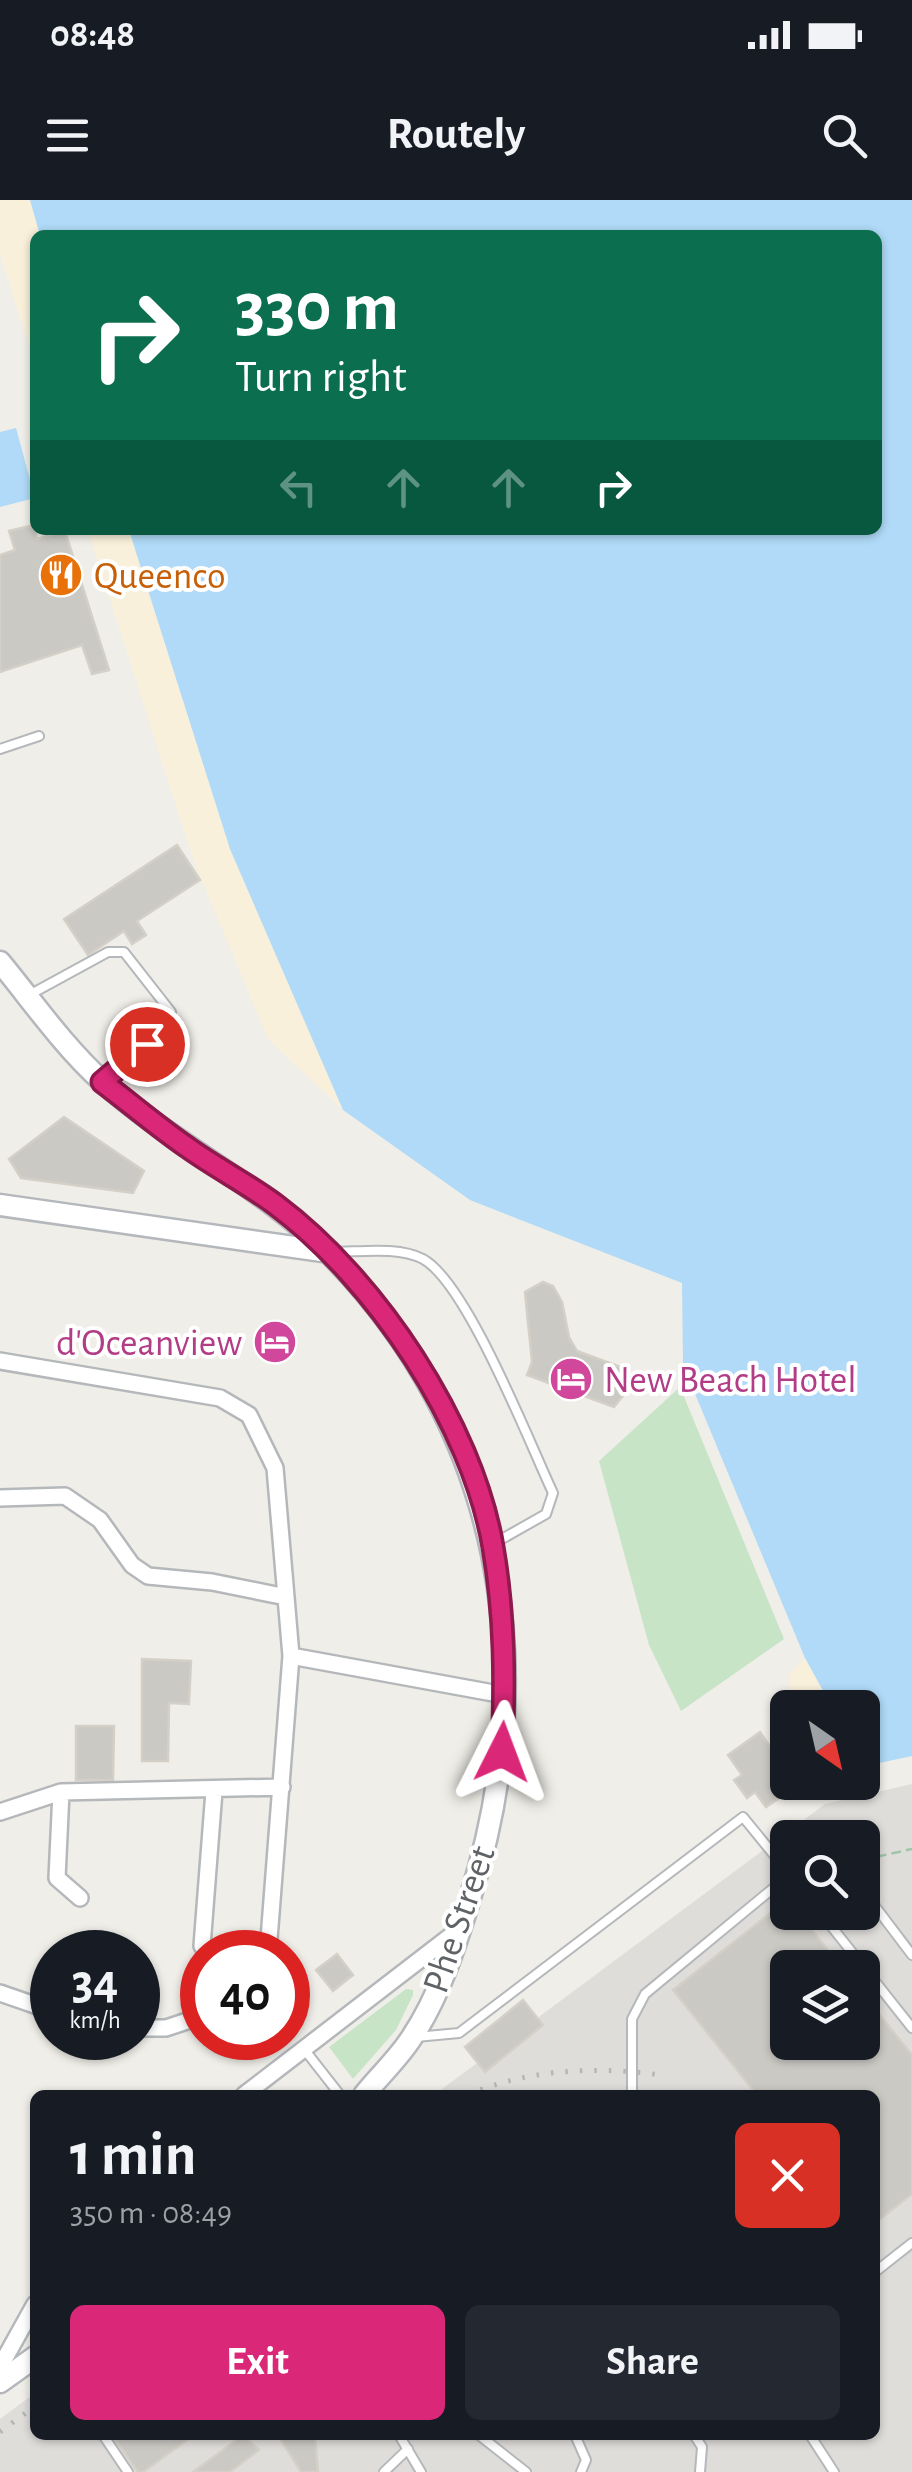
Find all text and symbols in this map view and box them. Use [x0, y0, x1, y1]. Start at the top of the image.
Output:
text: 08:48 [50, 16, 135, 54]
icon: menu [40, 108, 95, 163]
icon: search [817, 108, 872, 163]
text: Routely [387, 112, 525, 157]
icon: right [70, 270, 200, 400]
text: 330 m [235, 273, 399, 343]
text: Turn right [235, 355, 407, 400]
icon: left [271, 460, 326, 515]
icon: ahead [376, 460, 431, 515]
icon: ahead [481, 460, 536, 515]
icon: right [586, 460, 641, 515]
restaurant icon: Queenco [38, 552, 84, 598]
place label: Queenco [94, 558, 226, 596]
pin [105, 1002, 190, 1087]
icon: arrive [120, 1017, 175, 1072]
hotel icon: d'Oceanview [252, 1319, 298, 1365]
place label: d'Oceanview [56, 1325, 242, 1363]
hotel icon: New Beach Hotel [548, 1356, 594, 1402]
place label: New Beach Hotel [604, 1362, 857, 1400]
north arrow [770, 1690, 880, 1800]
map controls [770, 1690, 880, 2060]
position arrow [450, 1700, 554, 1804]
button: search [770, 1820, 880, 1930]
street label: Phe Street [417, 1841, 503, 1998]
speed limit sign: 40 [180, 1930, 310, 2060]
button: layers [770, 1950, 880, 2060]
text: 34 [72, 1958, 118, 2008]
text: km/h [69, 2008, 121, 2033]
button: close [735, 2123, 840, 2228]
text: 1 min [70, 2126, 196, 2186]
text: 350 m · 08:49 [70, 2197, 232, 2229]
button: Exit [70, 2305, 445, 2420]
button: Share [465, 2305, 840, 2420]

